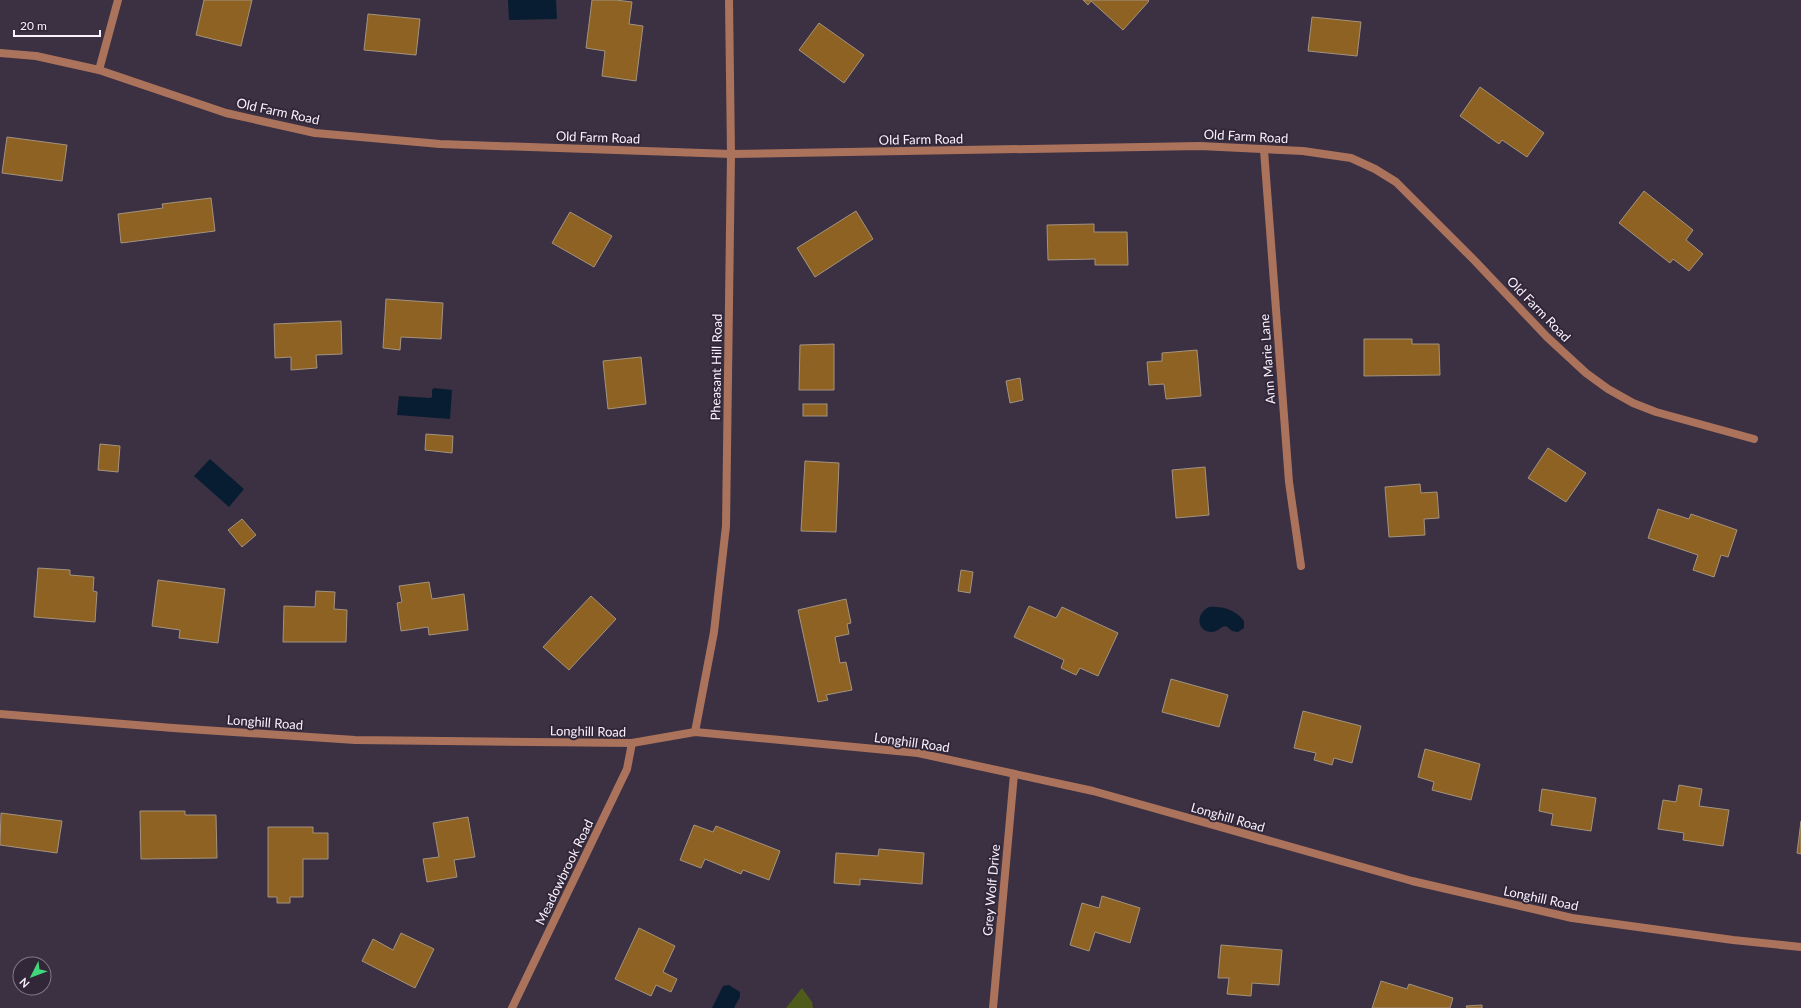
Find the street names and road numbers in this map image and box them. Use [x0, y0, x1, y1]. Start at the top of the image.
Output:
street label: Old Farm Road [235, 94, 321, 128]
street label: Old Farm Road [1203, 126, 1289, 146]
street label: Old Farm Road [556, 128, 640, 146]
street label: Old Farm Road [879, 130, 963, 148]
street label: Old Farm Road [1504, 273, 1574, 345]
street label: Pheasant Hill Road [707, 313, 725, 421]
street label: Ann Marie Lane [1256, 313, 1278, 405]
street label: Longhill Road [226, 711, 304, 733]
street label: Longhill Road [550, 722, 626, 740]
street label: Longhill Road [873, 729, 951, 755]
street label: Longhill Road [1189, 799, 1267, 835]
street label: Meadowbrook Road [532, 817, 596, 927]
street label: Grey Wolf Drive [979, 843, 1003, 936]
street label: Longhill Road [1502, 882, 1580, 914]

